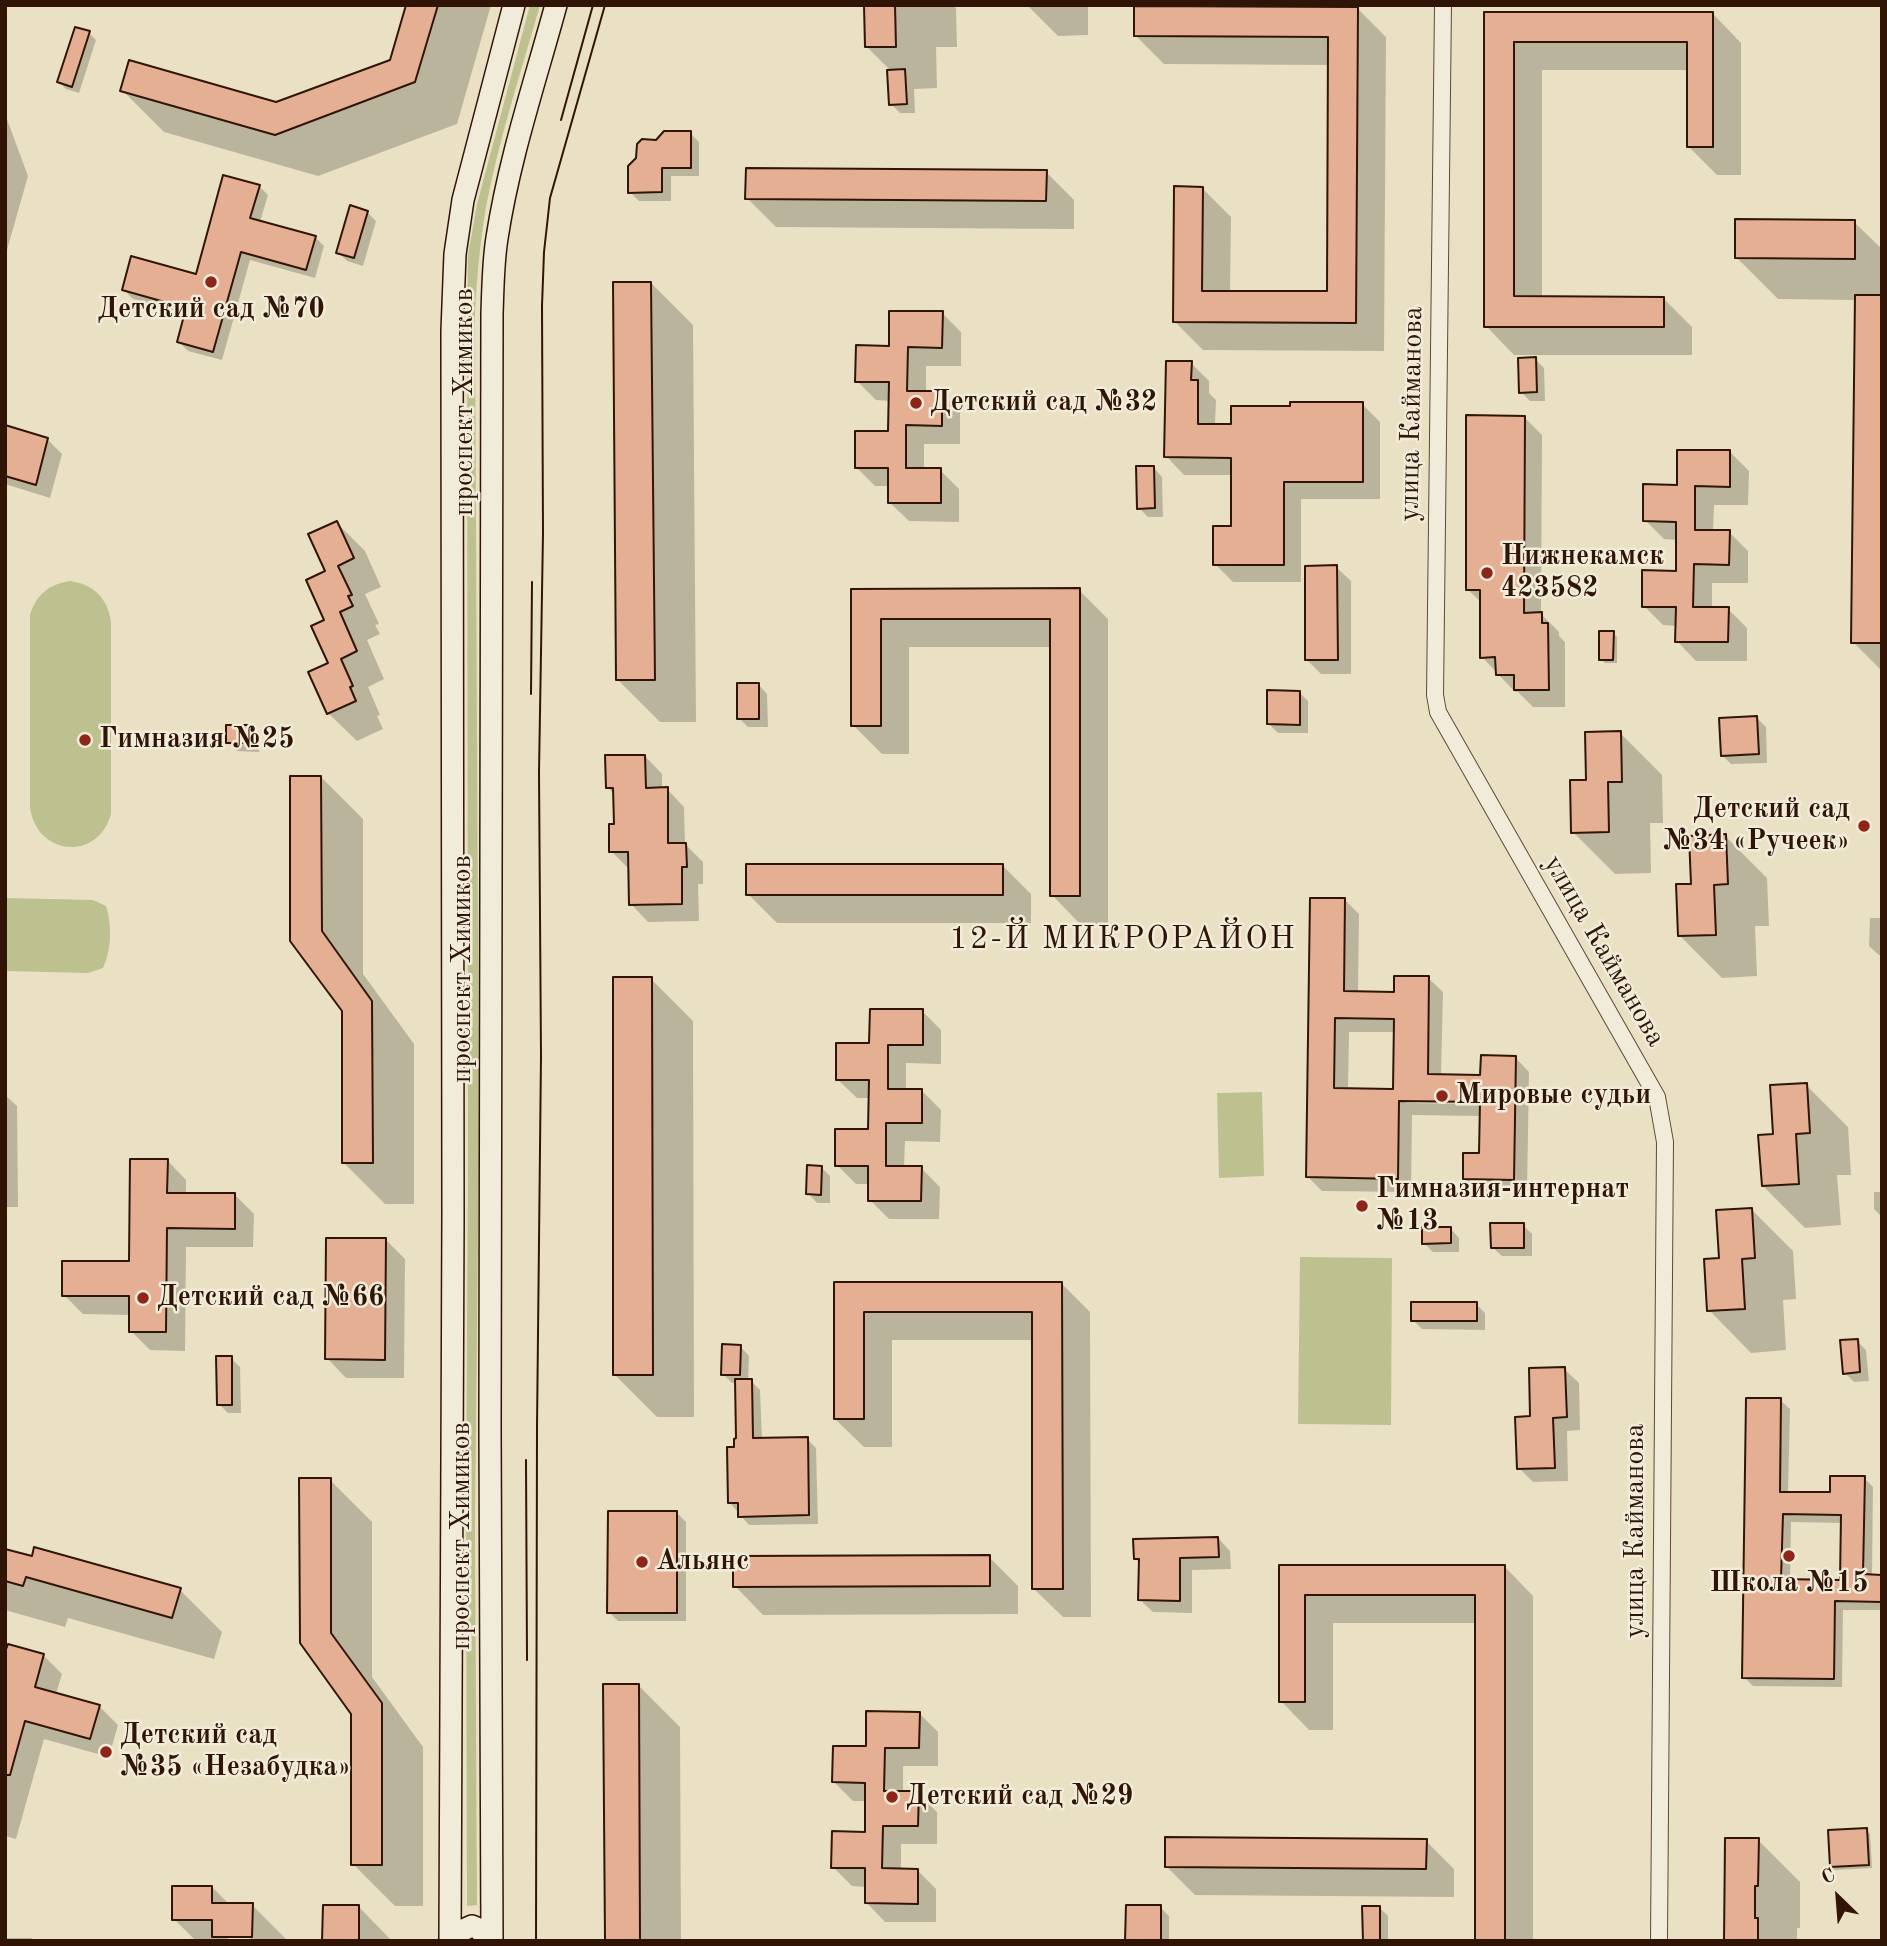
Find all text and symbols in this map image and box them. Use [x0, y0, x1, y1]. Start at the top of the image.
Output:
marker: Детский сад №70 [203, 274, 219, 290]
street label: проспект Химиков [448, 288, 482, 516]
place label: Детский сад №70 [97, 293, 325, 327]
street label: улица Кайманова [1393, 306, 1431, 522]
place label: Детский сад №32 [930, 386, 1157, 420]
marker: Детский сад №32 [908, 395, 924, 411]
place label: Нижнекамск 423582 [1501, 540, 1664, 606]
marker: Нижнекамск 423582 [1479, 565, 1495, 581]
place label: Гимназия №25 [99, 723, 295, 757]
marker: Гимназия №25 [77, 732, 93, 748]
place label: Детский сад №34 «Ручеек» [1663, 793, 1850, 859]
marker: Детский сад №34 «Ручеек» [1856, 818, 1872, 834]
street label: улица Кайманова [1536, 849, 1672, 1053]
street label: проспект Химиков [446, 855, 480, 1083]
district label: 12-Й МИКРОРАЙОН [951, 921, 1295, 959]
place label: Мировые судьи [1456, 1079, 1651, 1113]
marker: Мировые судьи [1434, 1088, 1450, 1104]
place label: Гимназия-интернат №13 [1376, 1173, 1629, 1239]
marker: Гимназия-интернат №13 [1354, 1198, 1370, 1214]
place label: Детский сад №66 [157, 1281, 384, 1315]
marker: Детский сад №66 [135, 1290, 151, 1306]
street label: проспект Химиков [445, 1422, 479, 1650]
street label: улица Кайманова [1619, 1423, 1653, 1639]
place label: Альянс [656, 1545, 749, 1579]
marker: Школа №15 [1781, 1548, 1797, 1564]
marker: Альянс [634, 1554, 650, 1570]
place label: Школа №15 [1710, 1567, 1868, 1601]
place label: Детский сад №35 «Незабудка» [120, 1719, 351, 1785]
marker: Детский сад №35 «Незабудка» [98, 1744, 114, 1760]
place label: Детский сад №29 [906, 1780, 1133, 1814]
marker: Детский сад №29 [884, 1789, 900, 1805]
north arrow [1803, 1862, 1873, 1932]
text: С [1819, 1866, 1839, 1889]

